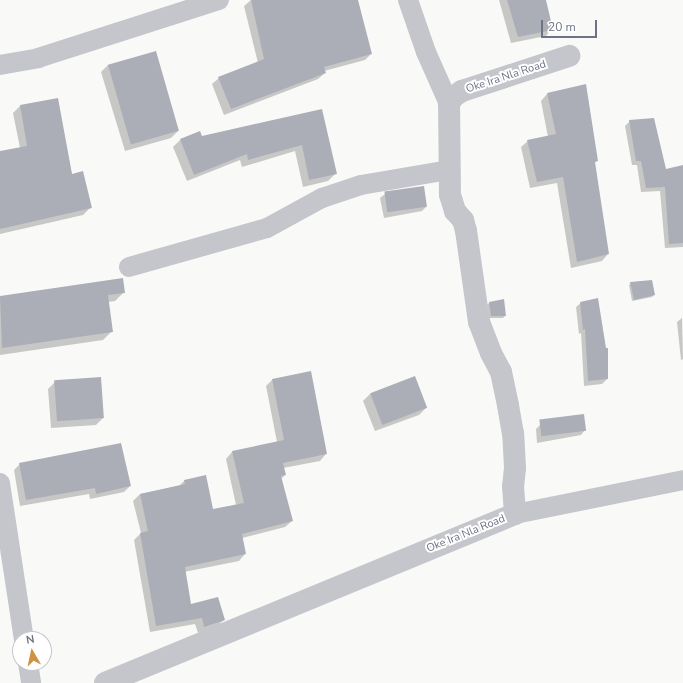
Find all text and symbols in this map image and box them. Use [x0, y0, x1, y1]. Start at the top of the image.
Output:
scale bar [543, 12, 599, 38]
text: 20 m [548, 19, 576, 35]
street label: Oke Ira Nla Road [464, 58, 548, 96]
street label: Oke Ira Nla Road [425, 512, 507, 556]
north arrow [12, 631, 52, 671]
text: N [25, 632, 35, 648]

